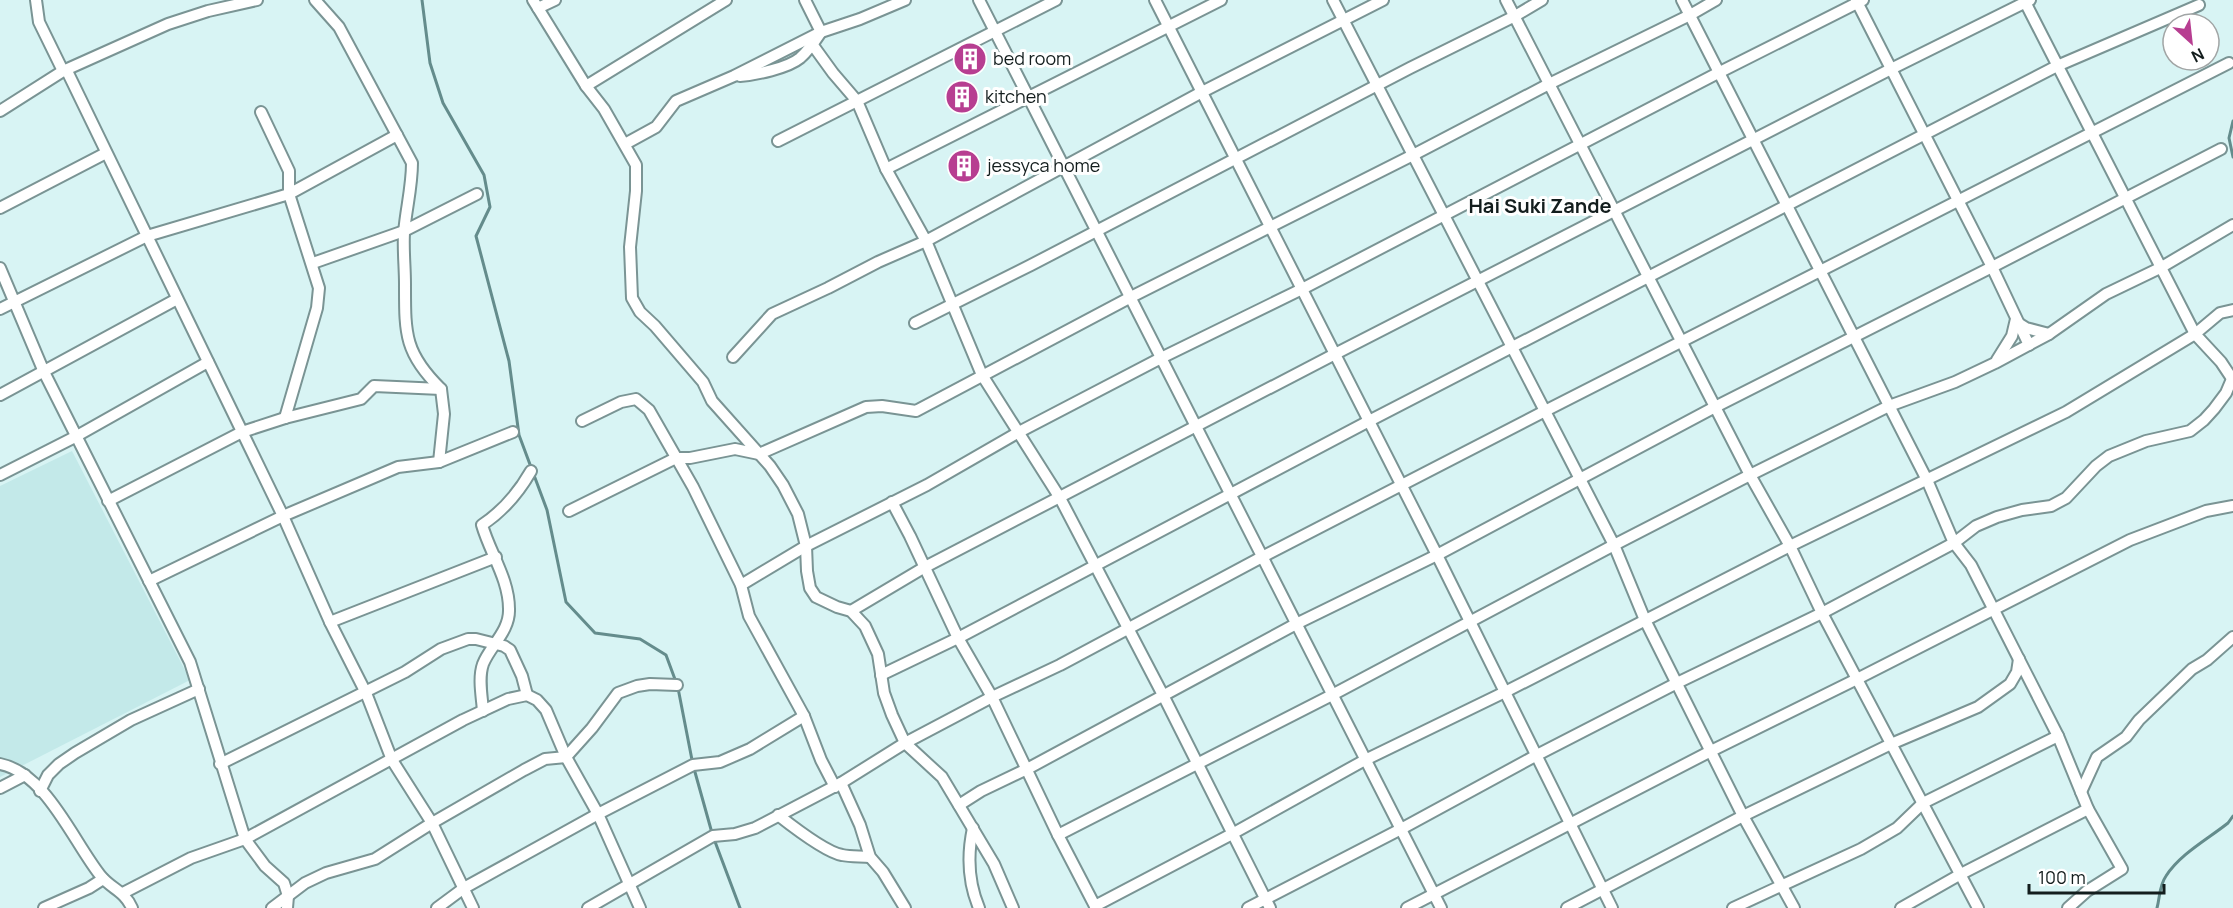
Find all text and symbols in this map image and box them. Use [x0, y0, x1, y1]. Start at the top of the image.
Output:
north arrow [2161, 12, 2221, 72]
building icon: bed room [952, 41, 988, 77]
text: N [2188, 43, 2208, 68]
place label: bed room [993, 46, 1071, 70]
building icon: kitchen [944, 79, 980, 115]
place label: kitchen [985, 84, 1047, 108]
building icon: jessyca home [946, 148, 982, 184]
place label: jessyca home [986, 153, 1100, 177]
district label: Hai Suki Zande [1468, 192, 1612, 219]
scale bar [2029, 857, 2164, 895]
text: 100 m [2038, 865, 2086, 889]

